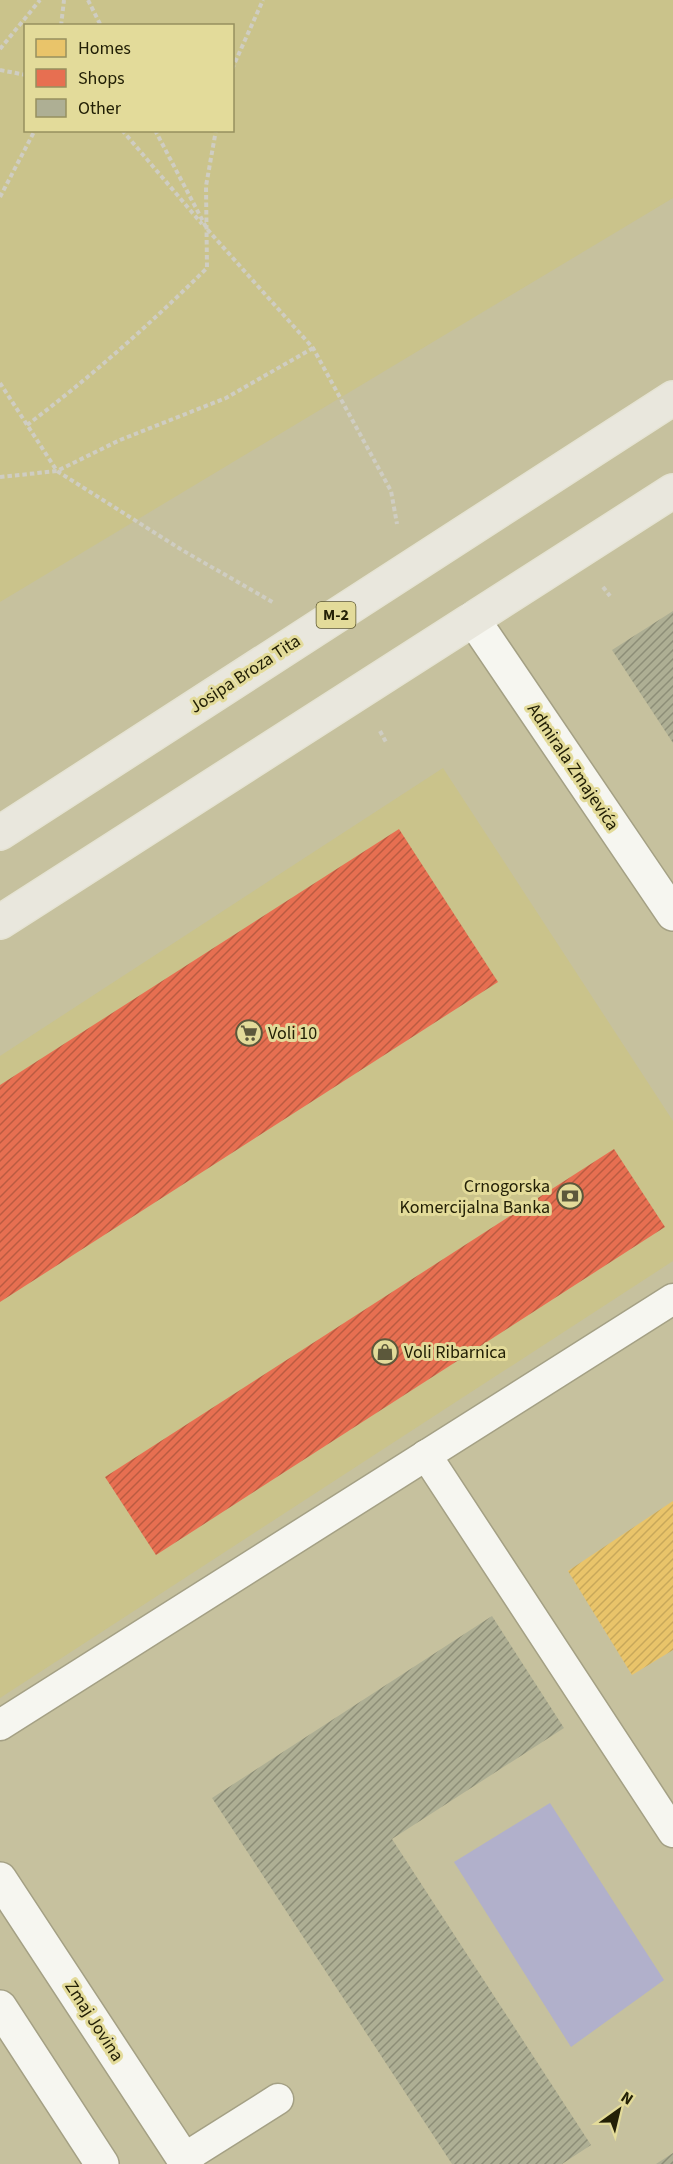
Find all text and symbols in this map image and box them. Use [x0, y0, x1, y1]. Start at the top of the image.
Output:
legend [24, 24, 234, 132]
text: Homes [78, 36, 131, 61]
text: Shops [78, 66, 125, 91]
text: Other [78, 96, 122, 121]
road number: M-2 [316, 602, 356, 628]
street label: Josipa Broza Tita [185, 629, 305, 719]
street label: Admirala Zmajevića [521, 699, 625, 835]
supermarket icon: Voli 10 [234, 1018, 264, 1048]
place label: Voli 10 [268, 1021, 317, 1046]
place label: Crnogorska Komercijalna Banka [399, 1174, 550, 1220]
bank icon: Crnogorska Komercijalna Banka [555, 1181, 585, 1211]
shop icon: Voli Ribarnica [370, 1337, 400, 1367]
place label: Voli Ribarnica [404, 1340, 506, 1365]
street label: Zmaj Jovina [59, 1976, 129, 2066]
north arrow [589, 2080, 649, 2140]
text: N [616, 2086, 637, 2110]

